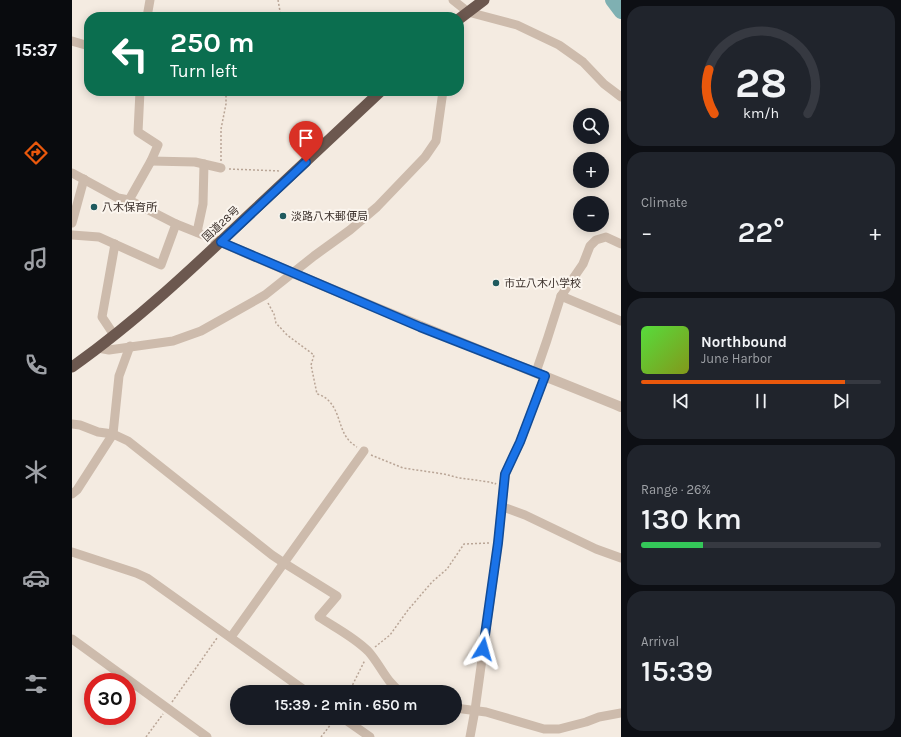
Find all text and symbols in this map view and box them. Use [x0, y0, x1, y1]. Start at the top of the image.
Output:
text: 250 m [170, 26, 255, 59]
icon: left [104, 28, 156, 80]
text: 15:37 [15, 39, 57, 61]
text: 28 [735, 59, 787, 107]
text: Turn left [170, 60, 238, 82]
text: km/h [743, 105, 779, 122]
map controls [573, 108, 609, 232]
button: search [573, 108, 609, 144]
pin [289, 121, 323, 162]
icon: arrive [295, 127, 317, 149]
icon: directions [22, 139, 50, 167]
button: + [573, 152, 609, 188]
text: Climate [641, 195, 687, 210]
button: − [573, 196, 609, 232]
place label: 八木保育所 [102, 201, 158, 214]
marker: 八木保育所 [89, 202, 99, 212]
street label: 国道28号 [200, 204, 242, 244]
place label: 淡路八木郵便局 [291, 210, 368, 223]
marker: 淡路八木郵便局 [278, 211, 288, 221]
text: 22° [737, 214, 785, 250]
text: − [641, 220, 653, 246]
text: + [869, 220, 881, 246]
icon: music [22, 245, 50, 273]
place label: 市立八木小学校 [504, 277, 581, 290]
marker: 市立八木小学校 [491, 278, 501, 288]
text: Northbound [701, 333, 787, 351]
icon: phone [22, 351, 50, 379]
text: June Harbor [701, 351, 772, 366]
icon: previous [670, 390, 692, 412]
icon: pause [750, 390, 772, 412]
icon: next [830, 390, 852, 412]
icon: climate [22, 458, 50, 486]
text: Range · 26% [641, 482, 711, 497]
text: 130 km [641, 501, 742, 537]
icon: car [22, 564, 50, 592]
position arrow [462, 628, 504, 670]
text: Arrival [641, 634, 679, 649]
text: 15:39 [641, 653, 713, 689]
icon: filters [22, 670, 50, 698]
speed limit sign: 30 [84, 673, 136, 725]
text: 15:39 · 2 min · 650 m [275, 696, 417, 714]

